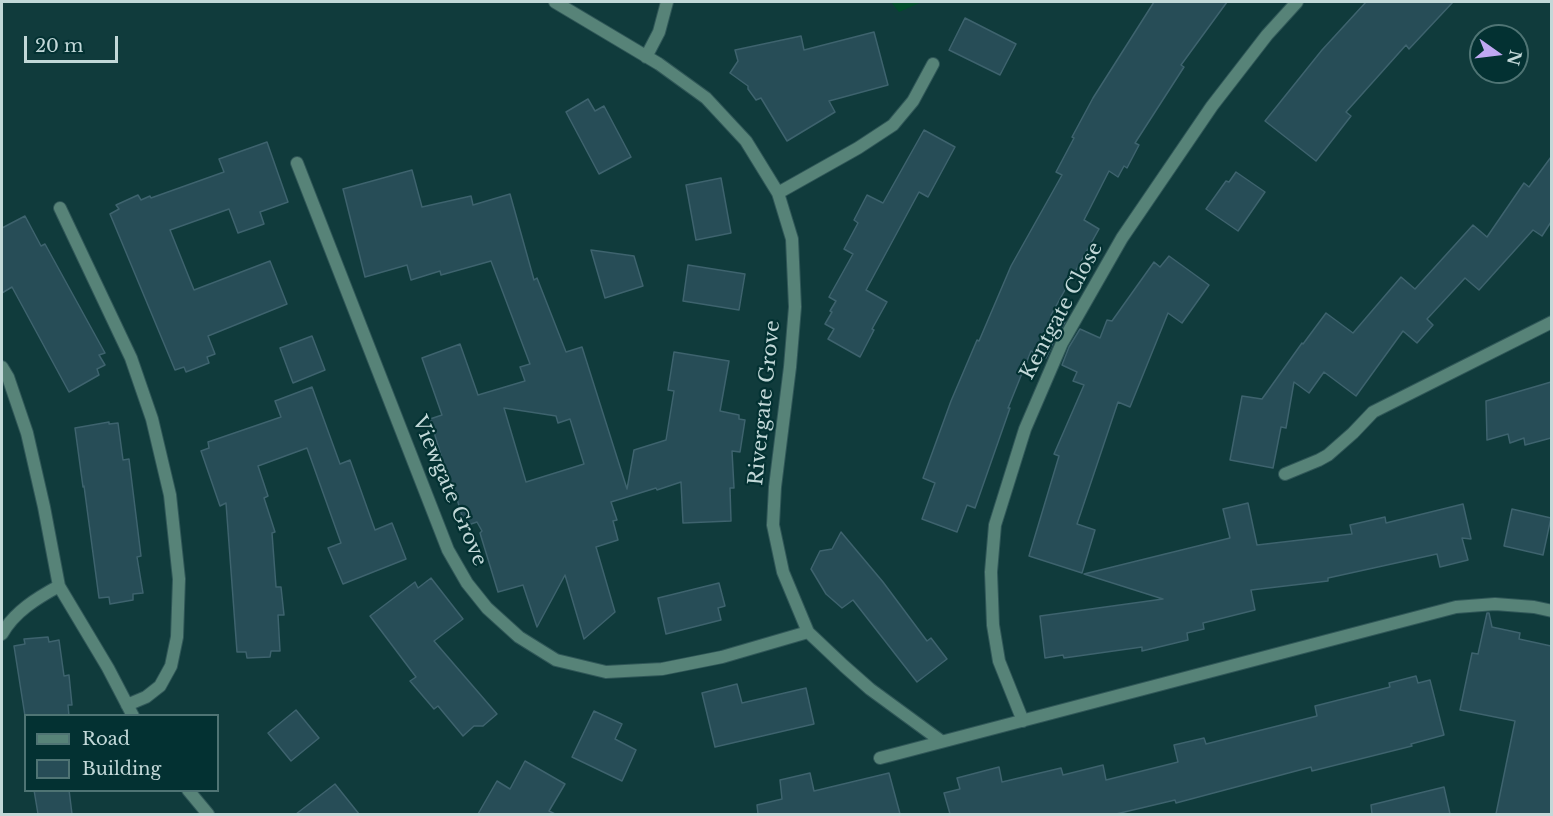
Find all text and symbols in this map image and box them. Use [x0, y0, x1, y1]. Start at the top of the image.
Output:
scale bar [27, 24, 122, 62]
north arrow [1469, 24, 1529, 84]
text: 20 m [35, 35, 83, 57]
text: N [1503, 48, 1526, 68]
street label: Kentgate Close [1016, 238, 1108, 384]
street label: Rivergate Grove [744, 319, 786, 487]
street label: Viewgate Grove [407, 412, 491, 570]
legend [24, 714, 219, 792]
text: Road [82, 728, 130, 750]
text: Building [82, 758, 161, 780]

